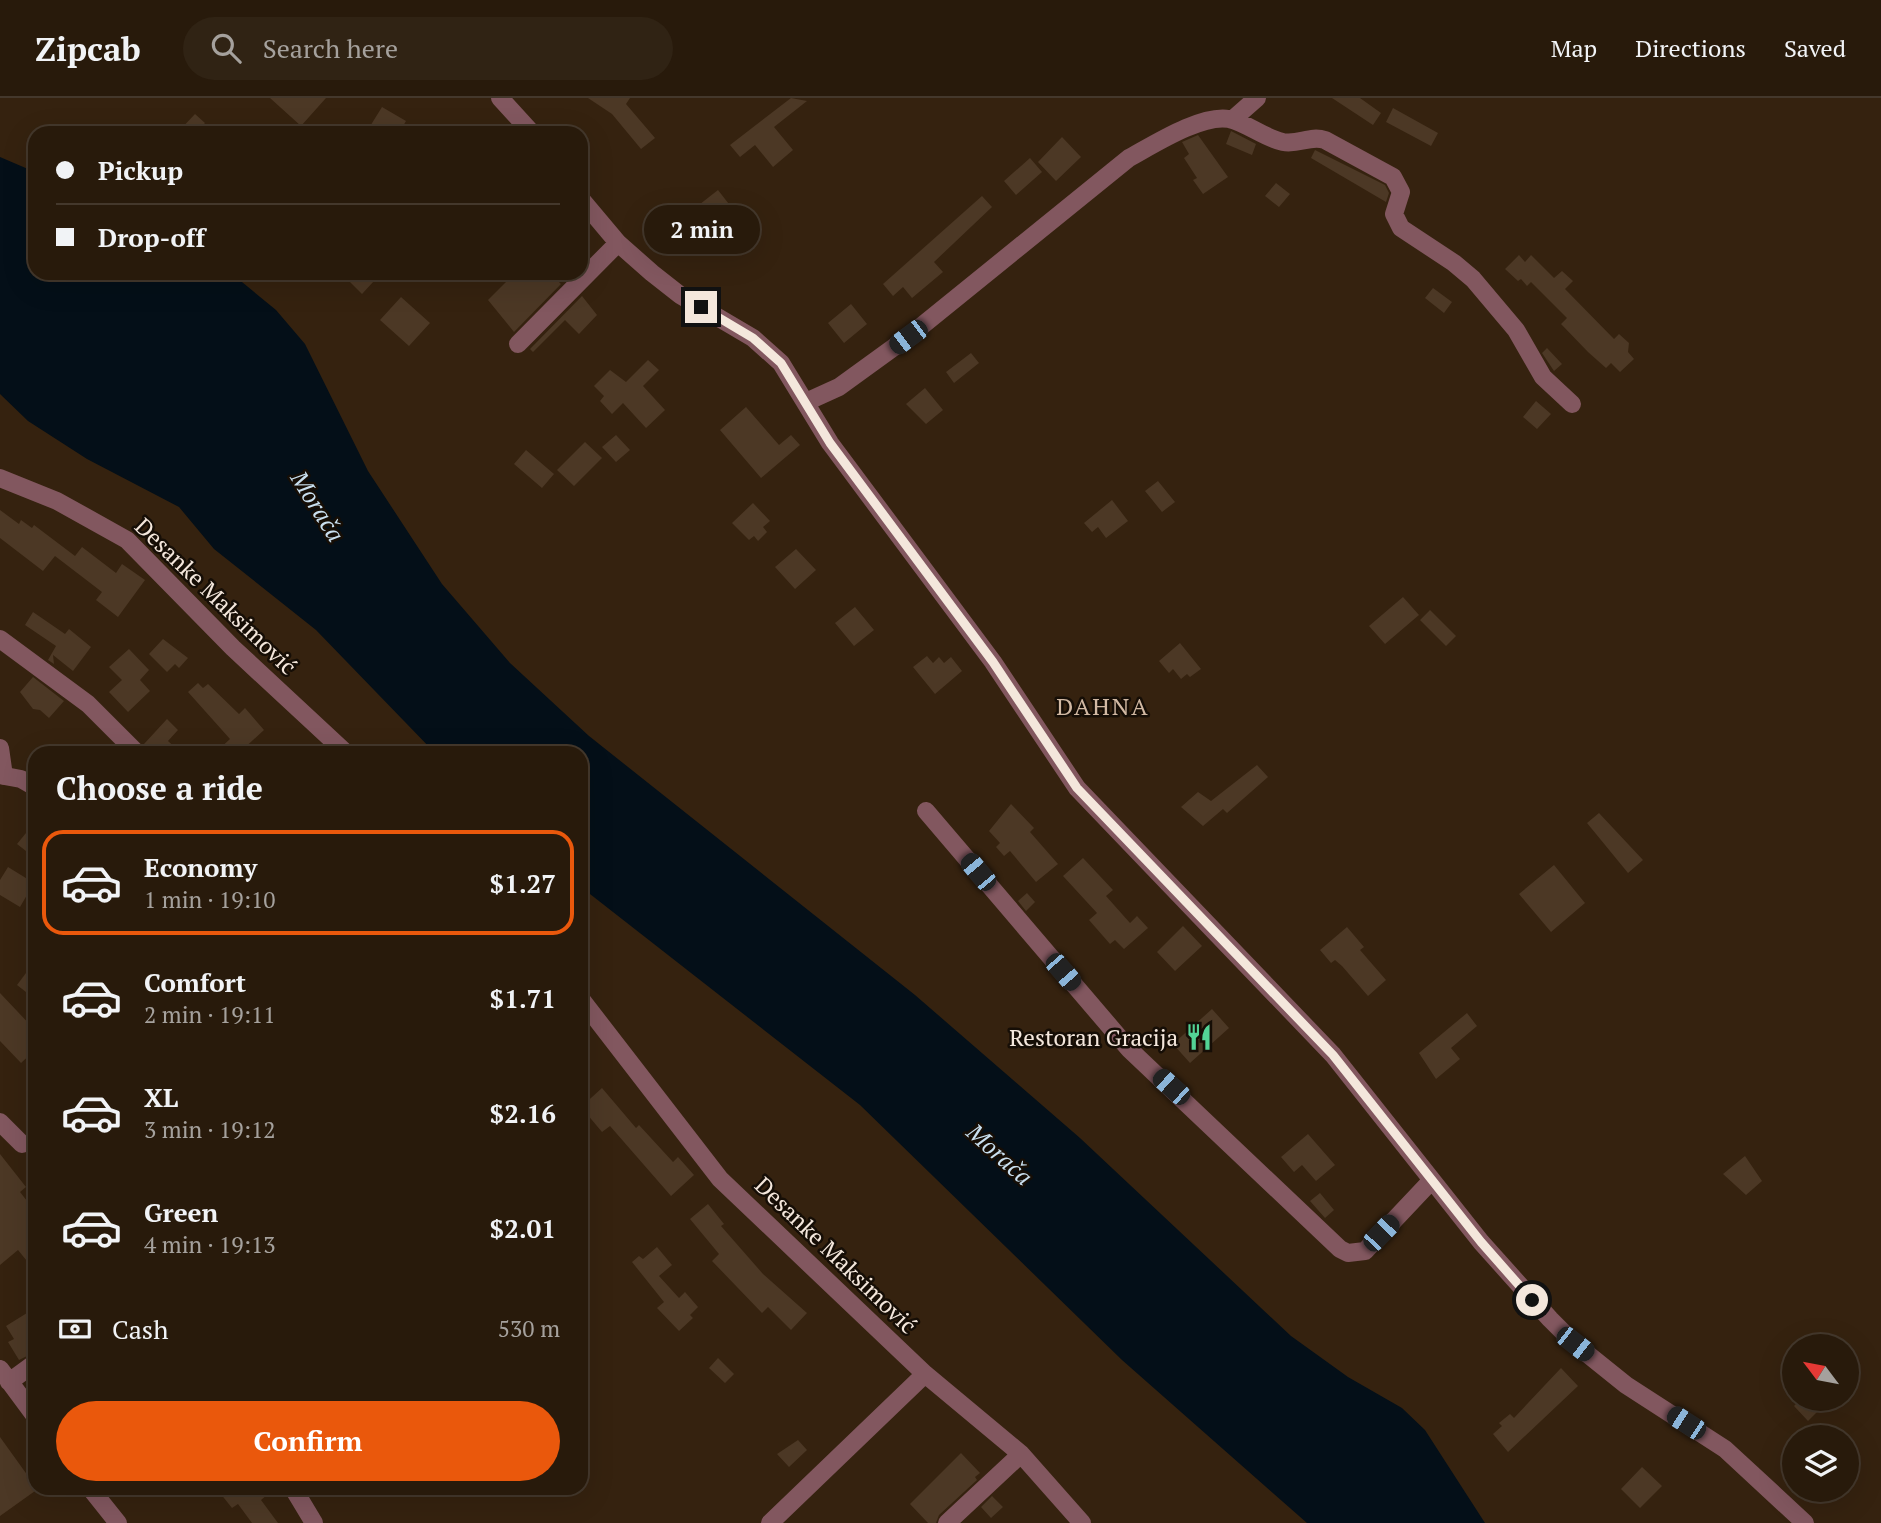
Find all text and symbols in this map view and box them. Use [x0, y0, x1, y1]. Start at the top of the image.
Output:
search box [183, 17, 673, 80]
text: Zipcab [35, 27, 141, 70]
icon: search [207, 29, 245, 67]
text: Search here [263, 31, 398, 65]
text: Map [1551, 32, 1597, 64]
text: Directions [1635, 32, 1746, 64]
text: Saved [1784, 32, 1846, 64]
text: Pickup [98, 153, 183, 187]
callout: 2 min [643, 206, 759, 254]
text: 2 min [671, 214, 733, 245]
text: Drop-off [98, 220, 205, 254]
route end [685, 291, 717, 323]
car [885, 316, 932, 358]
water label: Morača [283, 464, 352, 548]
street label: Desanke Maksimović [128, 511, 304, 681]
district label: DAHNA [1056, 690, 1150, 722]
text: Choose a ride [56, 767, 263, 809]
car [957, 849, 1000, 895]
text: Economy [144, 850, 257, 884]
icon: car [60, 851, 123, 914]
text: $1.27 [490, 866, 556, 900]
text: 1 min · 19:10 [144, 884, 276, 915]
car [1042, 949, 1085, 995]
text: Comfort [144, 965, 246, 999]
icon: car [60, 966, 123, 1029]
text: $1.71 [490, 981, 556, 1015]
text: 2 min · 19:11 [144, 999, 276, 1030]
place label: Restoran Gracija [1009, 1022, 1178, 1053]
restaurant icon: Restoran Gracija [1184, 1022, 1214, 1052]
car [1149, 1065, 1194, 1109]
text: XL [144, 1080, 178, 1114]
icon: car [60, 1081, 123, 1144]
text: $2.16 [490, 1096, 556, 1130]
text: 3 min · 19:12 [144, 1114, 276, 1145]
water label: Morača [960, 1115, 1040, 1192]
street label: Desanke Maksimović [748, 1170, 924, 1340]
text: Green [144, 1195, 218, 1229]
icon: car [60, 1196, 123, 1259]
text: $2.01 [490, 1211, 556, 1245]
car [1359, 1211, 1404, 1255]
text: 4 min · 19:13 [144, 1229, 276, 1260]
route start [1516, 1284, 1548, 1316]
icon: cash [56, 1310, 94, 1348]
text: Cash [112, 1312, 168, 1346]
text: 530 m [498, 1313, 560, 1344]
car [1552, 1323, 1599, 1365]
north arrow [1782, 1334, 1858, 1410]
map controls [1782, 1334, 1859, 1502]
button: Confirm [56, 1401, 560, 1481]
car [1663, 1403, 1710, 1443]
button: layers [1782, 1425, 1859, 1502]

